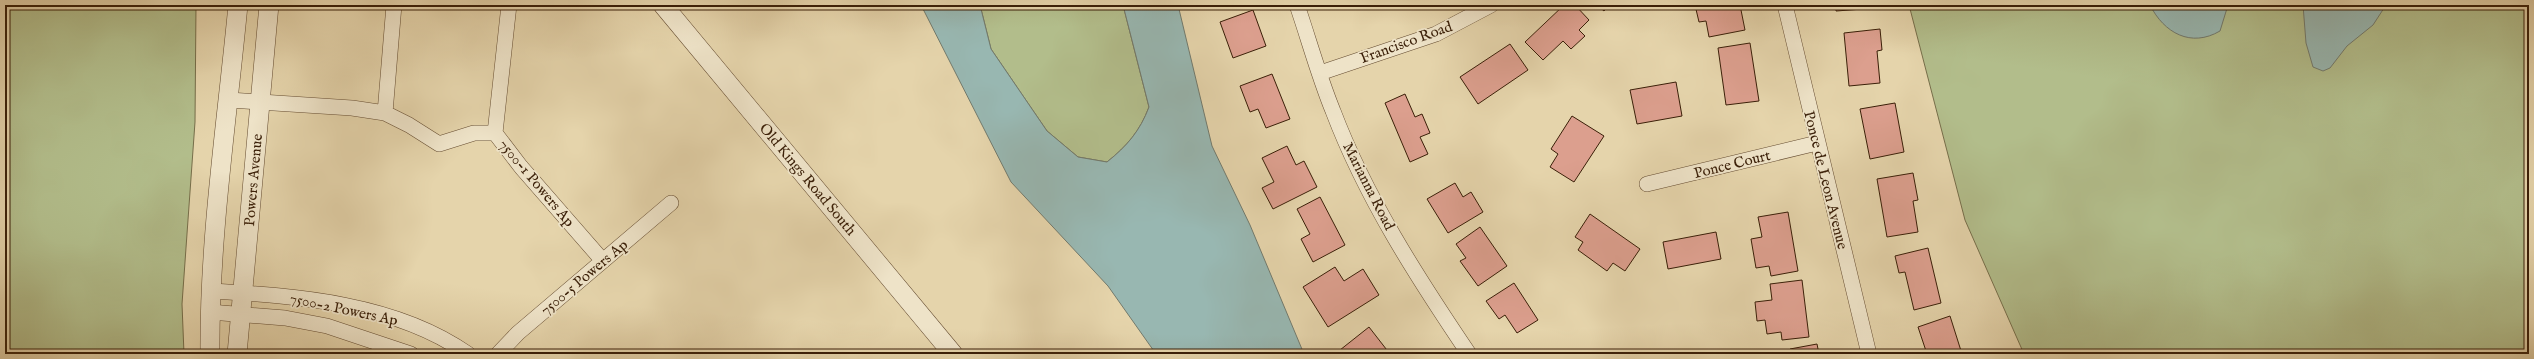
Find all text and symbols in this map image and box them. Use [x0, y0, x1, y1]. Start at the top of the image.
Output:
street label: Francisco Road [1357, 17, 1456, 68]
street label: Ponce de Leon Avenue [1799, 109, 1852, 251]
street label: Old Kings Road South [755, 119, 860, 239]
street label: Powers Avenue [240, 133, 267, 227]
street label: 7500-1 Powers Ap [495, 136, 579, 231]
street label: Marianna Road [1338, 139, 1399, 234]
street label: Ponce Court [1692, 146, 1772, 183]
street label: 7500-5 Powers Ap [537, 235, 632, 319]
street label: 7500-2 Powers Ap [288, 289, 400, 330]

